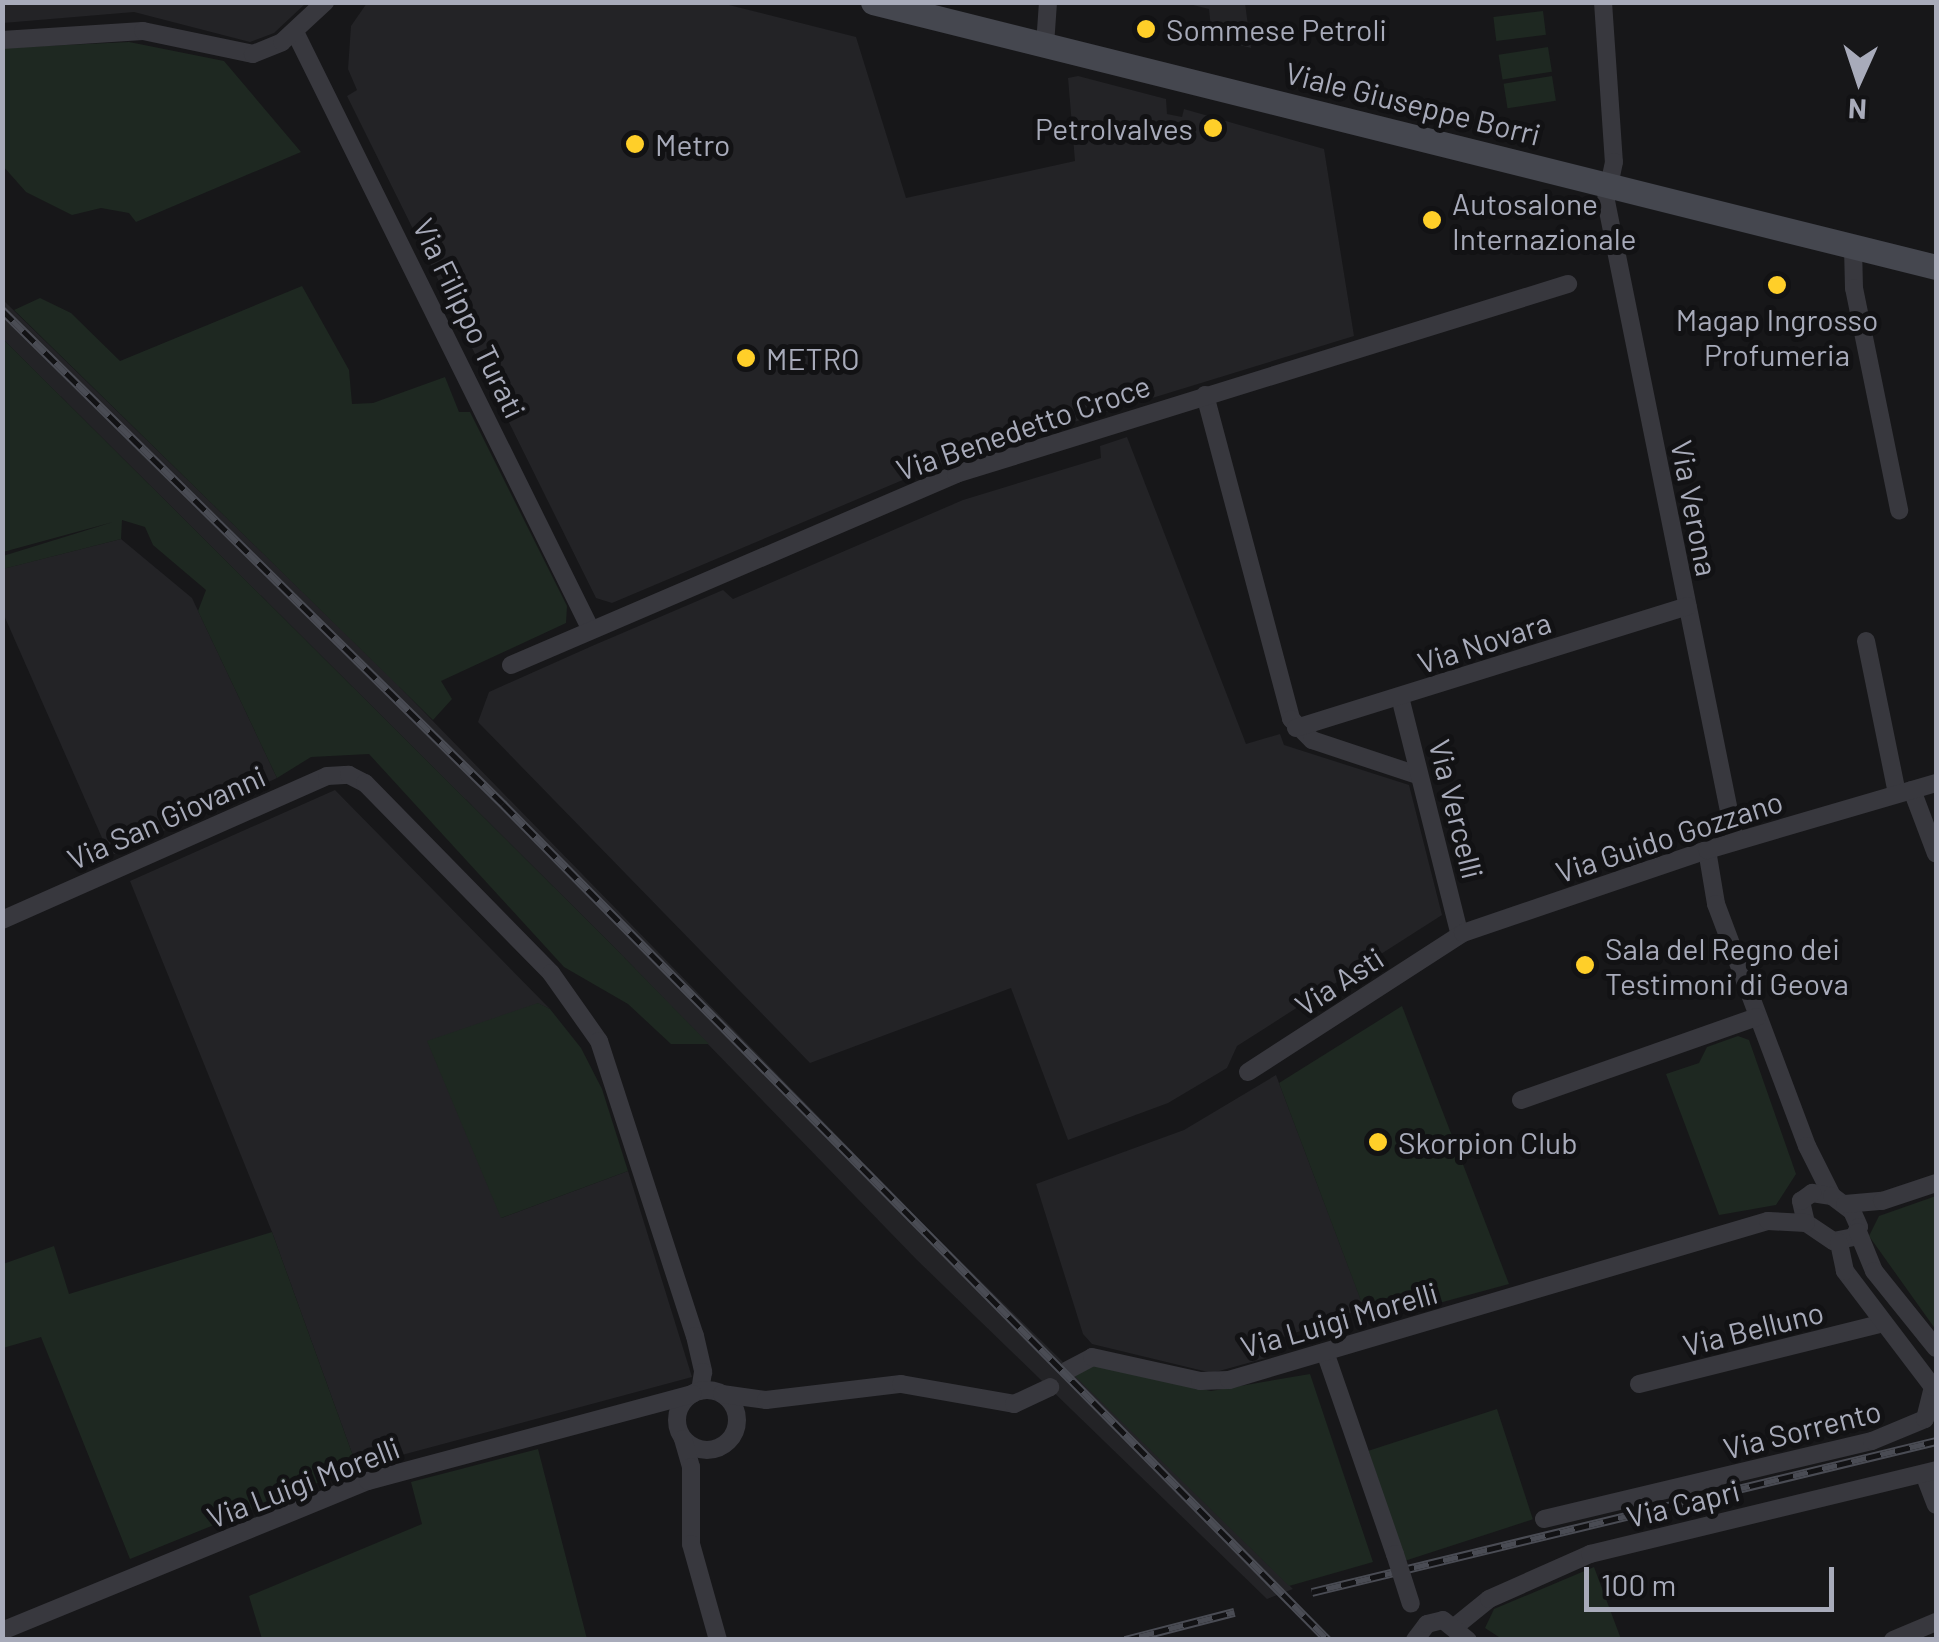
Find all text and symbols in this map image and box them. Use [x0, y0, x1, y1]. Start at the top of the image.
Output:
place label: Sommese Petroli [1166, 11, 1387, 47]
marker: Sommese Petroli [1135, 18, 1157, 40]
north arrow [1809, 30, 1909, 130]
street label: Viale Giuseppe Borri [1282, 54, 1544, 152]
text: N [1847, 92, 1868, 127]
place label: Petrolvalves [1035, 110, 1193, 146]
marker: Petrolvalves [1202, 117, 1224, 139]
place label: Metro [655, 126, 730, 162]
marker: Metro [624, 133, 646, 155]
place label: Autosalone Internazionale [1452, 185, 1637, 256]
marker: Autosalone Internazionale [1421, 209, 1443, 231]
street label: Via Filippo Turati [406, 212, 534, 424]
marker: Magap Ingrosso Profumeria [1766, 274, 1788, 296]
place label: Magap Ingrosso Profumeria [1676, 301, 1878, 372]
place label: METRO [766, 340, 860, 376]
marker: METRO [735, 347, 757, 369]
street label: Via Benedetto Croce [891, 367, 1155, 487]
street label: Via Verona [1664, 437, 1726, 579]
street label: Via Novara [1413, 604, 1555, 680]
street label: Via Vercelli [1422, 735, 1492, 883]
street label: Via San Giovanni [62, 757, 270, 877]
street label: Via Guido Gozzano [1551, 782, 1787, 890]
place label: Sala del Regno dei Testimoni di Geova [1605, 930, 1849, 1000]
street label: Via Asti [1288, 939, 1390, 1023]
marker: Sala del Regno dei Testimoni di Geova [1574, 954, 1596, 976]
place label: Skorpion Club [1398, 1124, 1578, 1160]
marker: Skorpion Club [1367, 1131, 1389, 1153]
street label: Via Luigi Morelli [1236, 1274, 1442, 1364]
street label: Via Belluno [1679, 1293, 1827, 1363]
street label: Via Sorrento [1719, 1392, 1885, 1466]
street label: Via Luigi Morelli [202, 1429, 404, 1535]
street label: Via Capri [1623, 1472, 1743, 1534]
scale bar [1589, 1547, 1839, 1609]
text: 100 m [1601, 1566, 1676, 1602]

